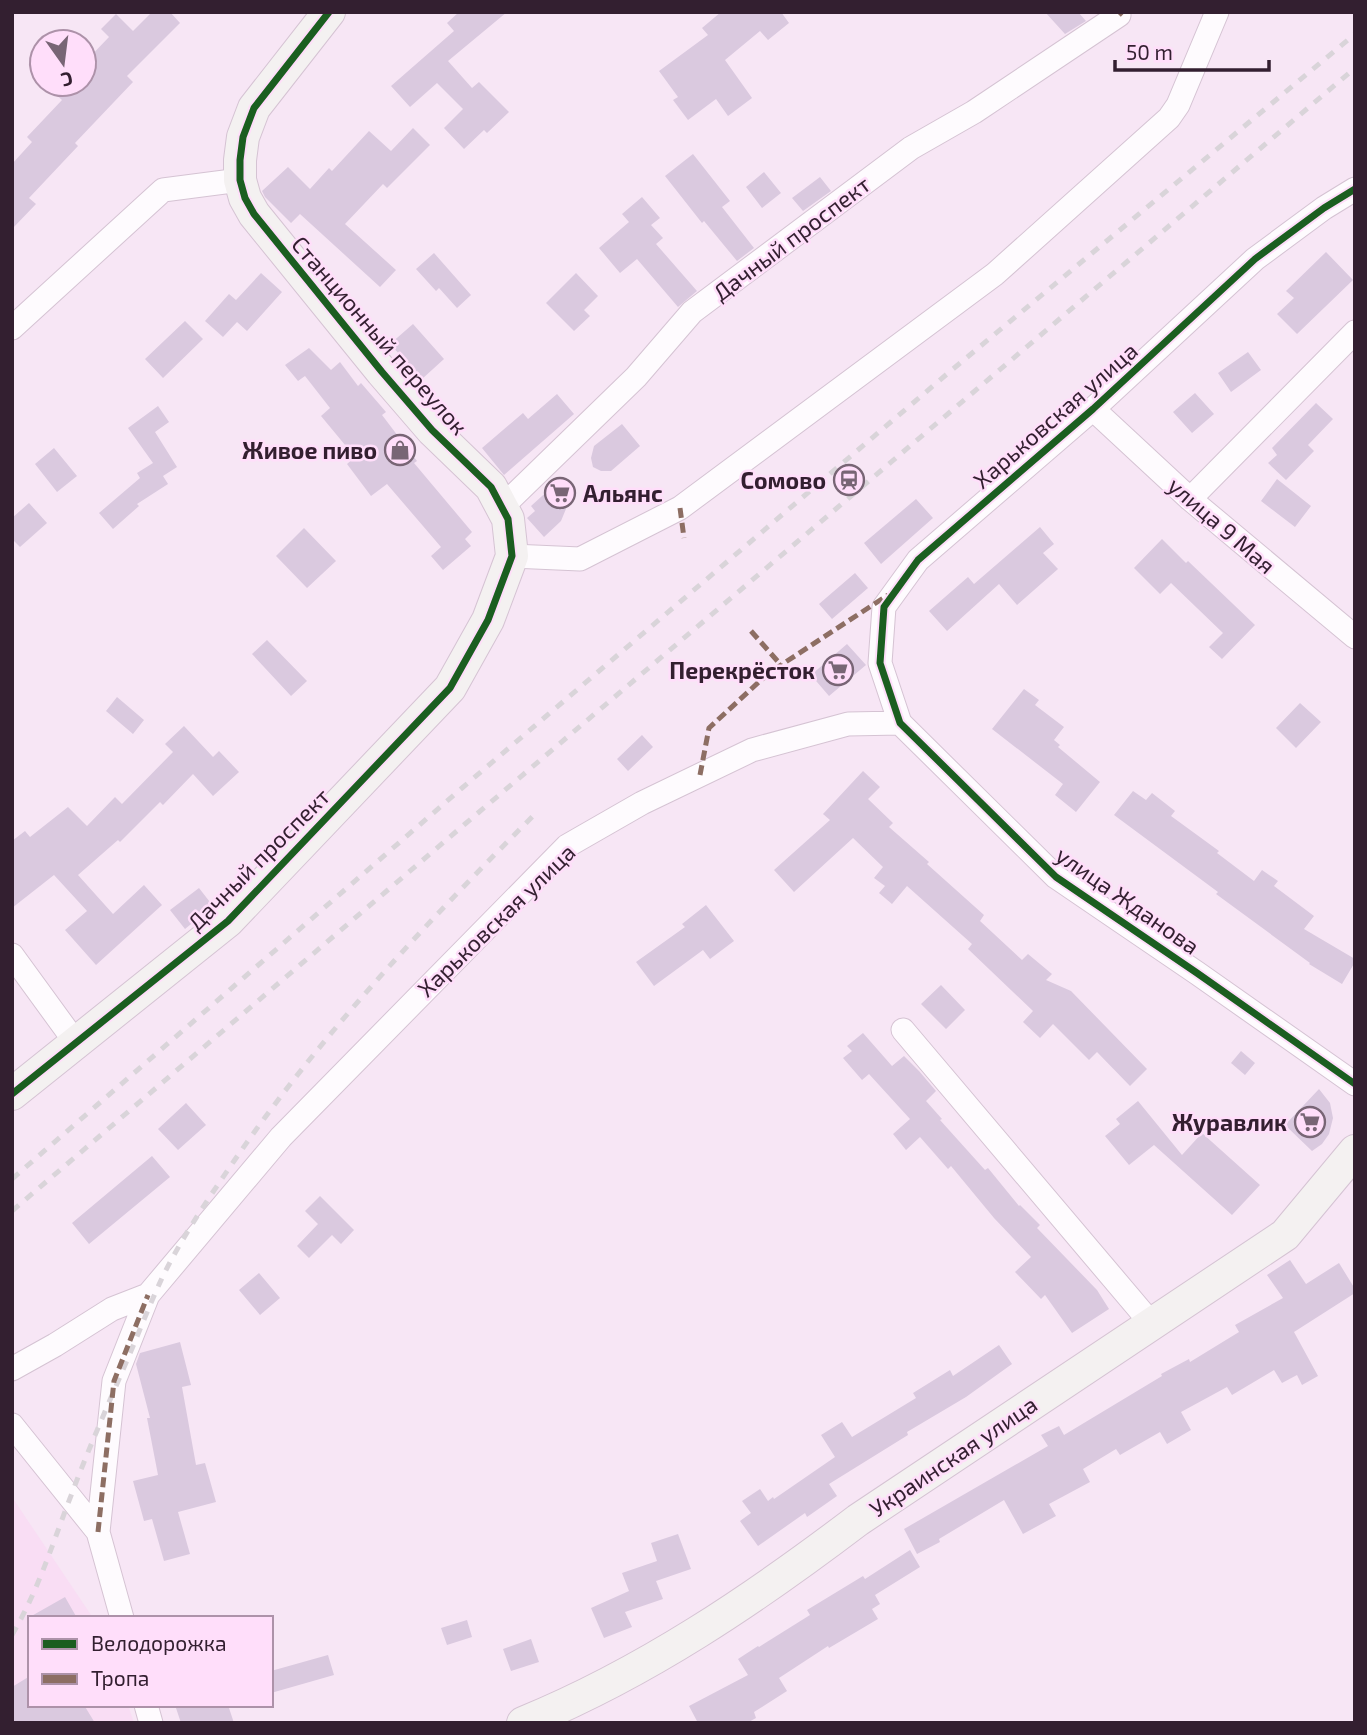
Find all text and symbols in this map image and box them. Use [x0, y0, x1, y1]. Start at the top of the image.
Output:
north arrow [28, 28, 98, 98]
scale bar [1115, 28, 1269, 72]
text: 50 m [1126, 39, 1173, 64]
text: С [59, 67, 75, 92]
street label: Дачный проспект [707, 170, 875, 306]
street label: Станционный переулок [285, 230, 474, 441]
street label: Харьковская улица [967, 336, 1143, 495]
shop icon: Живое пиво [383, 433, 417, 467]
place label: Живое пиво [242, 436, 377, 464]
station icon: Сомово [832, 463, 866, 497]
place label: Сомово [741, 466, 826, 494]
street label: улица 9 Мая [1162, 471, 1281, 580]
supermarket icon: Альянс [543, 476, 577, 510]
place label: Альянс [583, 479, 663, 507]
supermarket icon: Перекрёсток [821, 653, 855, 687]
place label: Перекрёсток [669, 656, 815, 684]
street label: Дачный проспект [181, 782, 335, 936]
street label: Харьковская улица [411, 838, 581, 1003]
street label: улица Жданова [1050, 840, 1205, 961]
supermarket icon: Журавлик [1293, 1105, 1327, 1139]
place label: Журавлик [1172, 1108, 1287, 1136]
street label: Украинская улица [864, 1390, 1043, 1523]
legend [28, 1616, 273, 1707]
text: Велодорожка [91, 1630, 227, 1655]
text: Тропа [91, 1665, 149, 1690]

